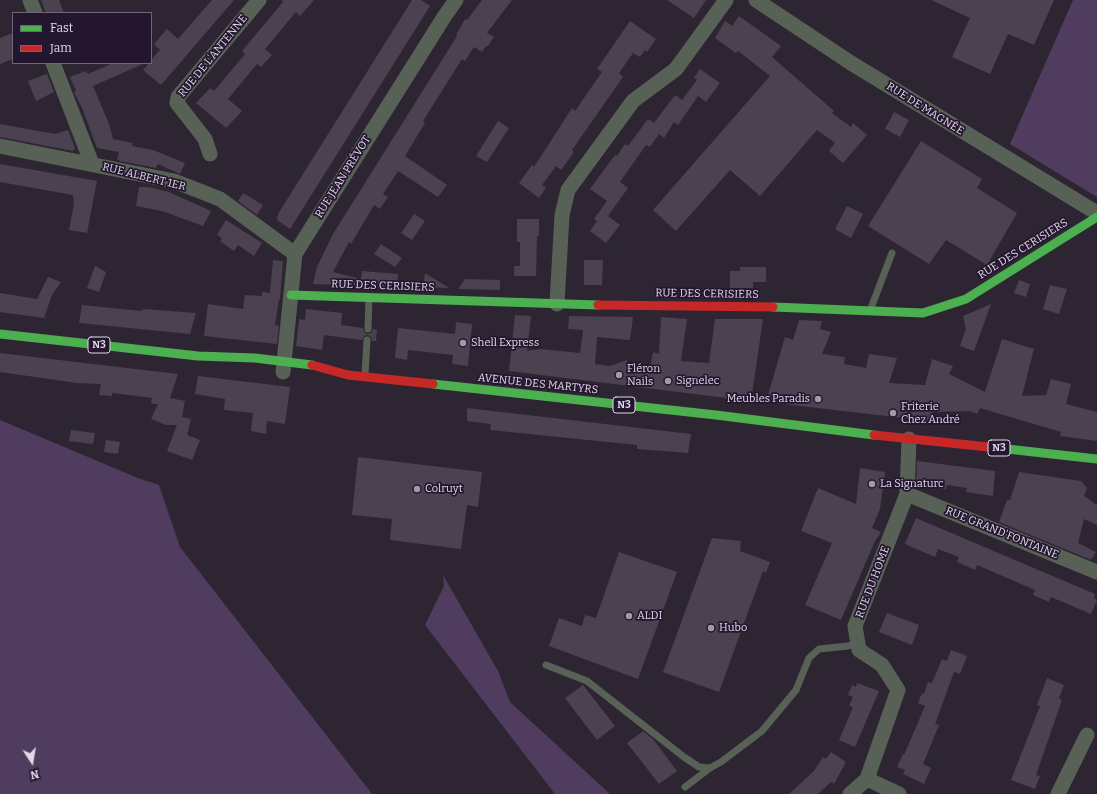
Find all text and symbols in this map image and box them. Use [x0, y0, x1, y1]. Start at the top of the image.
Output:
legend [12, 12, 152, 64]
street label: RUE DE L'ANTENNE [176, 12, 250, 100]
text: Fast [50, 21, 73, 35]
text: Jam [50, 41, 72, 55]
street label: RUE DE MAGNÉE [884, 80, 966, 138]
street label: RUE JEAN PRÉVOT [312, 134, 374, 220]
street label: RUE ALBERT 1ER [101, 160, 187, 194]
street label: RUE DES CERISIERS [976, 216, 1070, 282]
street label: RUE DES CERISIERS [331, 278, 435, 294]
street label: RUE DES CERISIERS [655, 286, 759, 302]
place label: Shell Express [471, 336, 539, 350]
road number: N3 [88, 337, 110, 353]
marker: Shell Express [458, 338, 468, 348]
place label: Fléron Nails [627, 362, 660, 388]
marker: Fléron Nails [614, 370, 624, 380]
street label: AVENUE DES MARTYRS [477, 371, 599, 397]
place label: Signelec [676, 374, 719, 388]
marker: Signelec [663, 376, 673, 386]
place label: Meubles Paradis [727, 392, 810, 406]
marker: Meubles Paradis [813, 394, 823, 404]
road number: N3 [613, 397, 635, 413]
place label: Friterie Chez André [901, 400, 960, 426]
marker: Friterie Chez André [888, 408, 898, 418]
road number: N3 [988, 440, 1010, 456]
place label: La Signaturc [880, 477, 944, 491]
marker: La Signaturc [867, 479, 877, 489]
place label: Colruyt [425, 482, 463, 496]
marker: Colruyt [412, 484, 422, 494]
street label: RUE GRAND'FONTAINE [943, 504, 1061, 562]
street label: RUE DU HOME [853, 544, 893, 620]
place label: ALDI [637, 609, 662, 623]
marker: ALDI [624, 611, 634, 621]
place label: Hubo [719, 621, 747, 635]
marker: Hubo [706, 623, 716, 633]
north arrow [12, 742, 52, 782]
text: N [29, 767, 40, 781]

